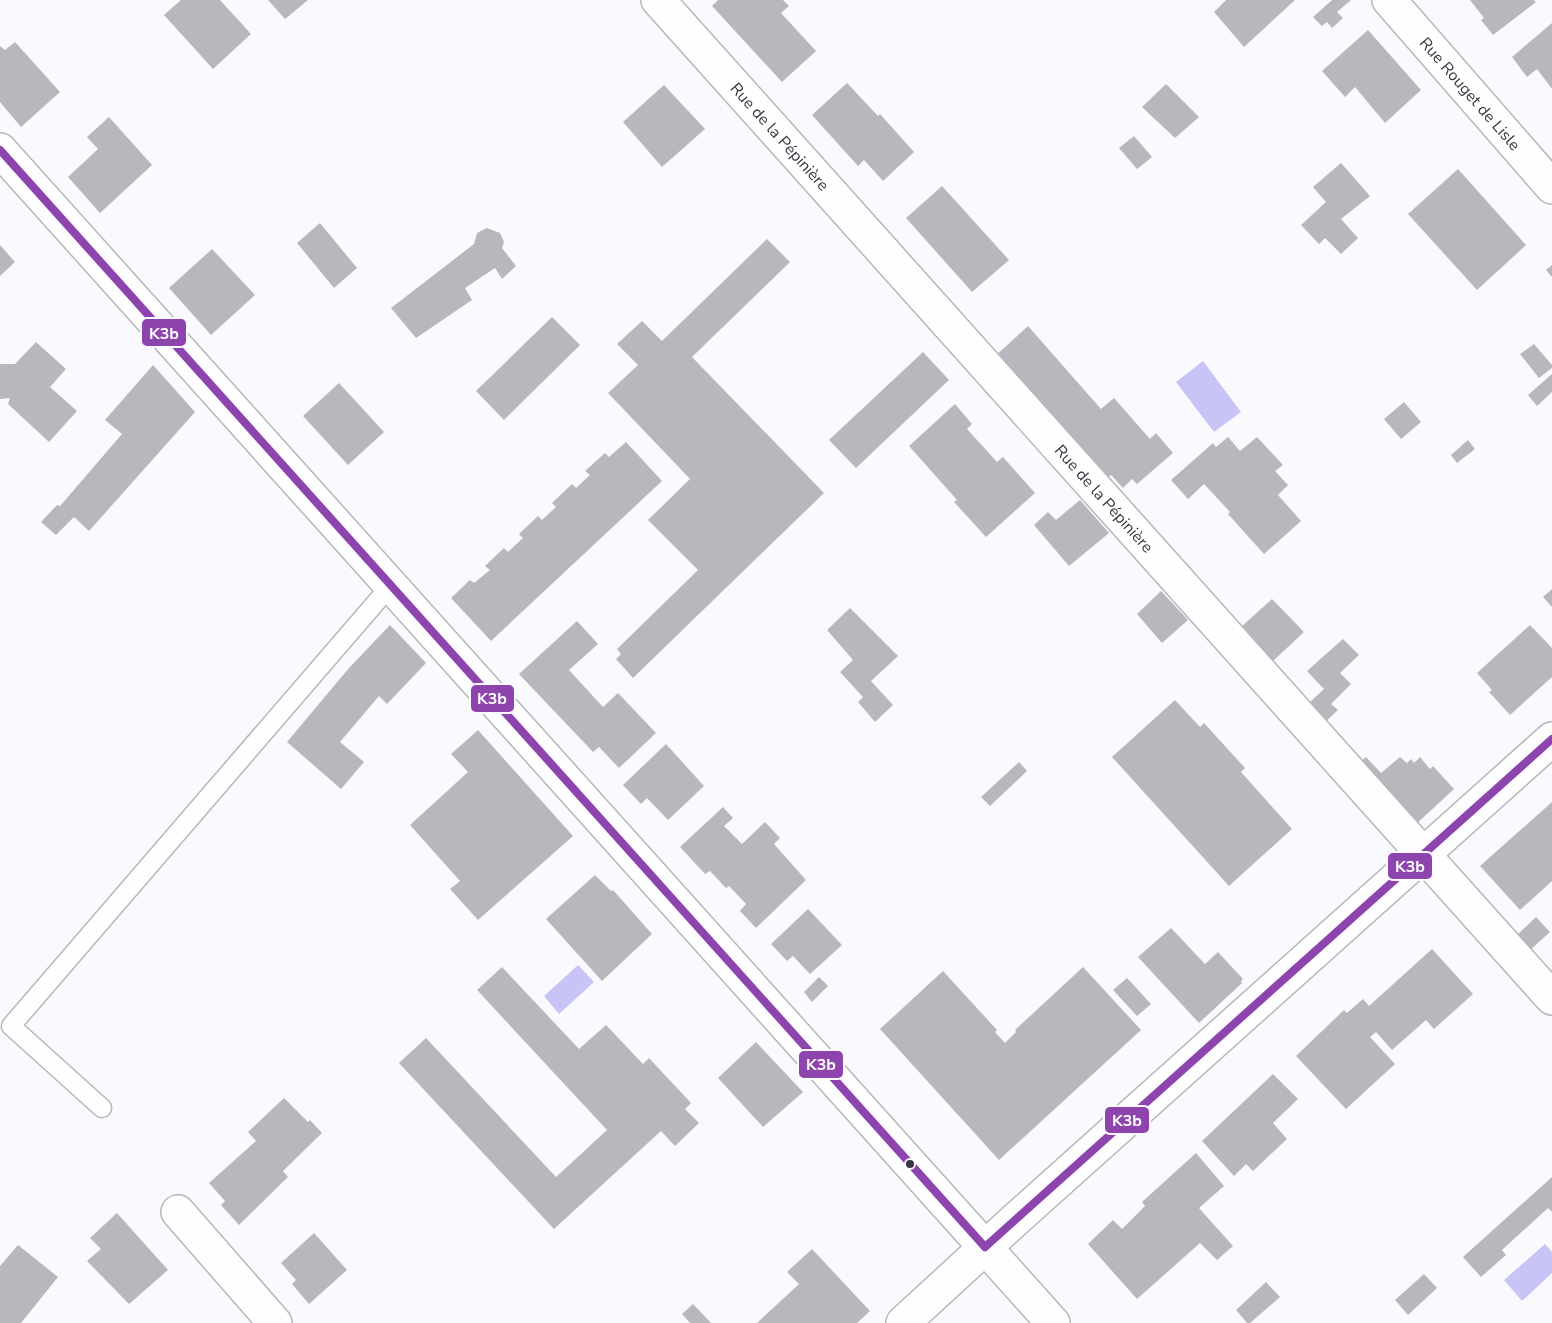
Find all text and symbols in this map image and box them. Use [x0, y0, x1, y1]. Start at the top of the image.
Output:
street label: Rue Rouget de Lisle [1414, 33, 1525, 156]
street label: Rue de la Pépinière [725, 78, 834, 196]
line badge: K3b [141, 318, 187, 347]
text: K3b [149, 323, 179, 345]
street label: Rue de la Pépinière [1049, 440, 1158, 558]
line badge: K3b [470, 684, 515, 713]
text: K3b [477, 688, 507, 710]
line badge: K3b [1387, 852, 1433, 880]
text: K3b [1395, 856, 1425, 878]
line badge: K3b [798, 1050, 844, 1079]
text: K3b [806, 1054, 836, 1076]
line badge: K3b [1104, 1106, 1150, 1134]
text: K3b [1112, 1110, 1142, 1132]
unlabelled marker [904, 1158, 916, 1170]

